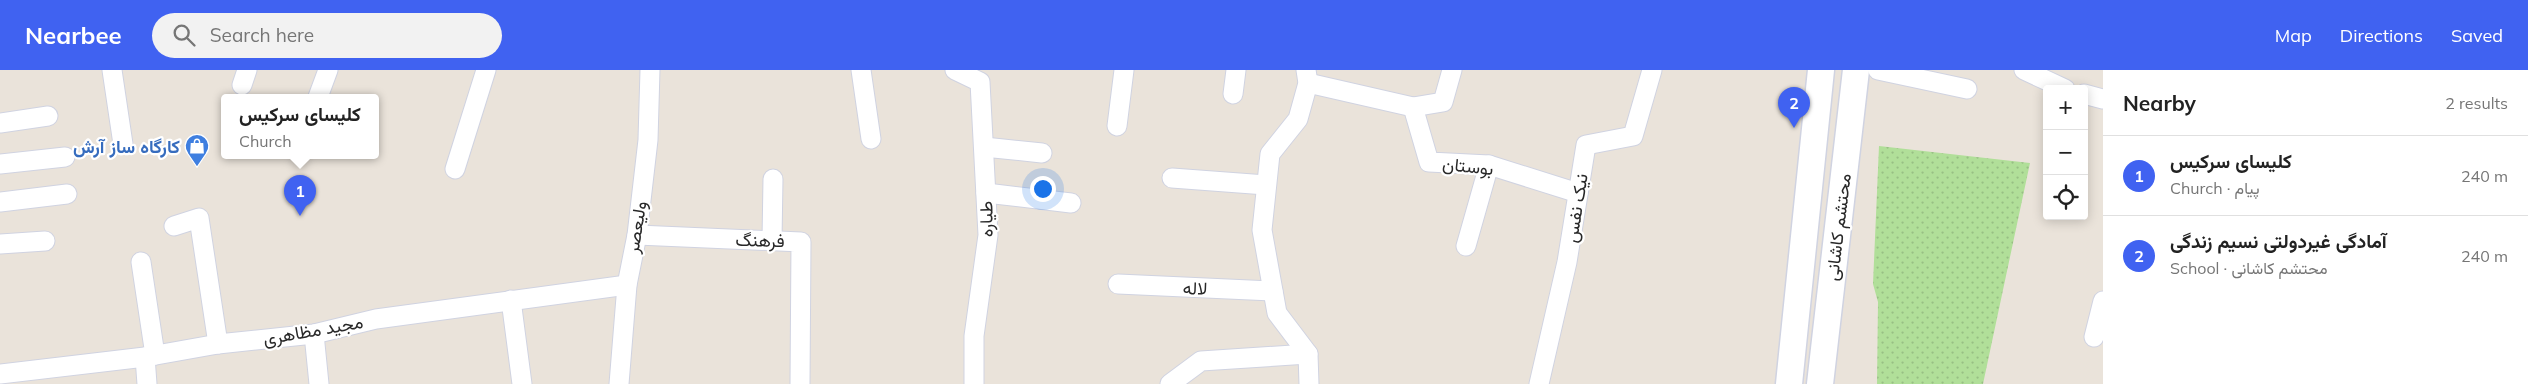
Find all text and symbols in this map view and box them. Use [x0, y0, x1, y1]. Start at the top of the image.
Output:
search box [152, 13, 502, 58]
text: Nearbee [25, 20, 122, 50]
icon: search [170, 21, 198, 49]
text: Search here [210, 23, 314, 47]
text: Map [2275, 24, 2312, 47]
text: Directions [2340, 24, 2423, 47]
text: Saved [2451, 24, 2503, 47]
map controls [2043, 85, 2088, 220]
button: + [2043, 85, 2088, 130]
pin: 2 [1778, 87, 1810, 128]
text: Nearby [2123, 90, 2196, 116]
text: 2 results [2445, 93, 2508, 113]
popup [221, 94, 379, 159]
text: کلیسای سرکیس [239, 102, 361, 126]
button: − [2043, 130, 2088, 175]
text: Church [239, 131, 292, 151]
shop icon: کارگاه ساز آرش [184, 133, 210, 167]
place label: کارگاه ساز آرش [73, 135, 180, 158]
text: کلیسای سرکیس [2170, 149, 2292, 173]
street label: بوستان [1441, 152, 1495, 180]
text: 1 [2134, 166, 2144, 186]
text: 240 m [2461, 166, 2508, 186]
street label: نیک نفس [1559, 172, 1593, 244]
street label: محتشم کاشانی [1820, 172, 1857, 282]
pin: 1 [284, 175, 316, 216]
button: locate [2043, 175, 2088, 220]
your location [1030, 176, 1056, 202]
text: Church · پیام [2170, 178, 2260, 198]
street label: ولیعصر [620, 199, 651, 256]
street label: طیاره [974, 201, 998, 237]
street label: فرهنگ [735, 228, 785, 252]
text: آمادگی غیردولتی نسیم زندگی [2170, 229, 2387, 253]
text: 2 [2134, 246, 2144, 266]
text: 240 m [2461, 246, 2508, 266]
text: School · محتشم کاشانی [2170, 258, 2327, 278]
street label: لاله [1182, 276, 1208, 300]
street label: مجید مظاهری [261, 310, 365, 350]

